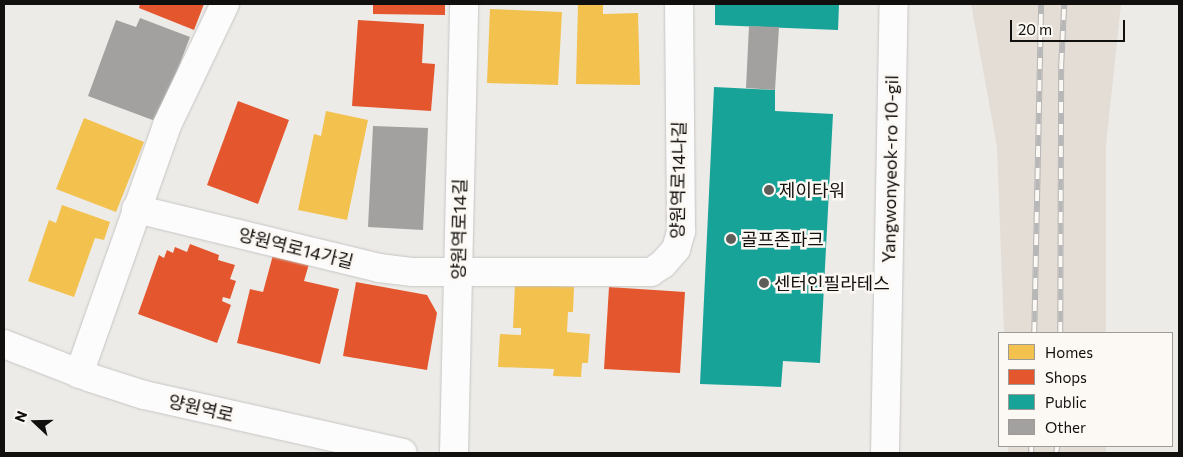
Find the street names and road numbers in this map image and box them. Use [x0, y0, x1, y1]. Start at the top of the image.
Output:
street label: Yangwonyeok-ro 10-gil [878, 75, 902, 263]
street label: 양원역로14나길 [666, 121, 690, 239]
street label: 양원역로14길 [447, 178, 471, 280]
street label: 양원역로14가길 [236, 223, 356, 273]
street label: 양원역로 [166, 390, 236, 426]

